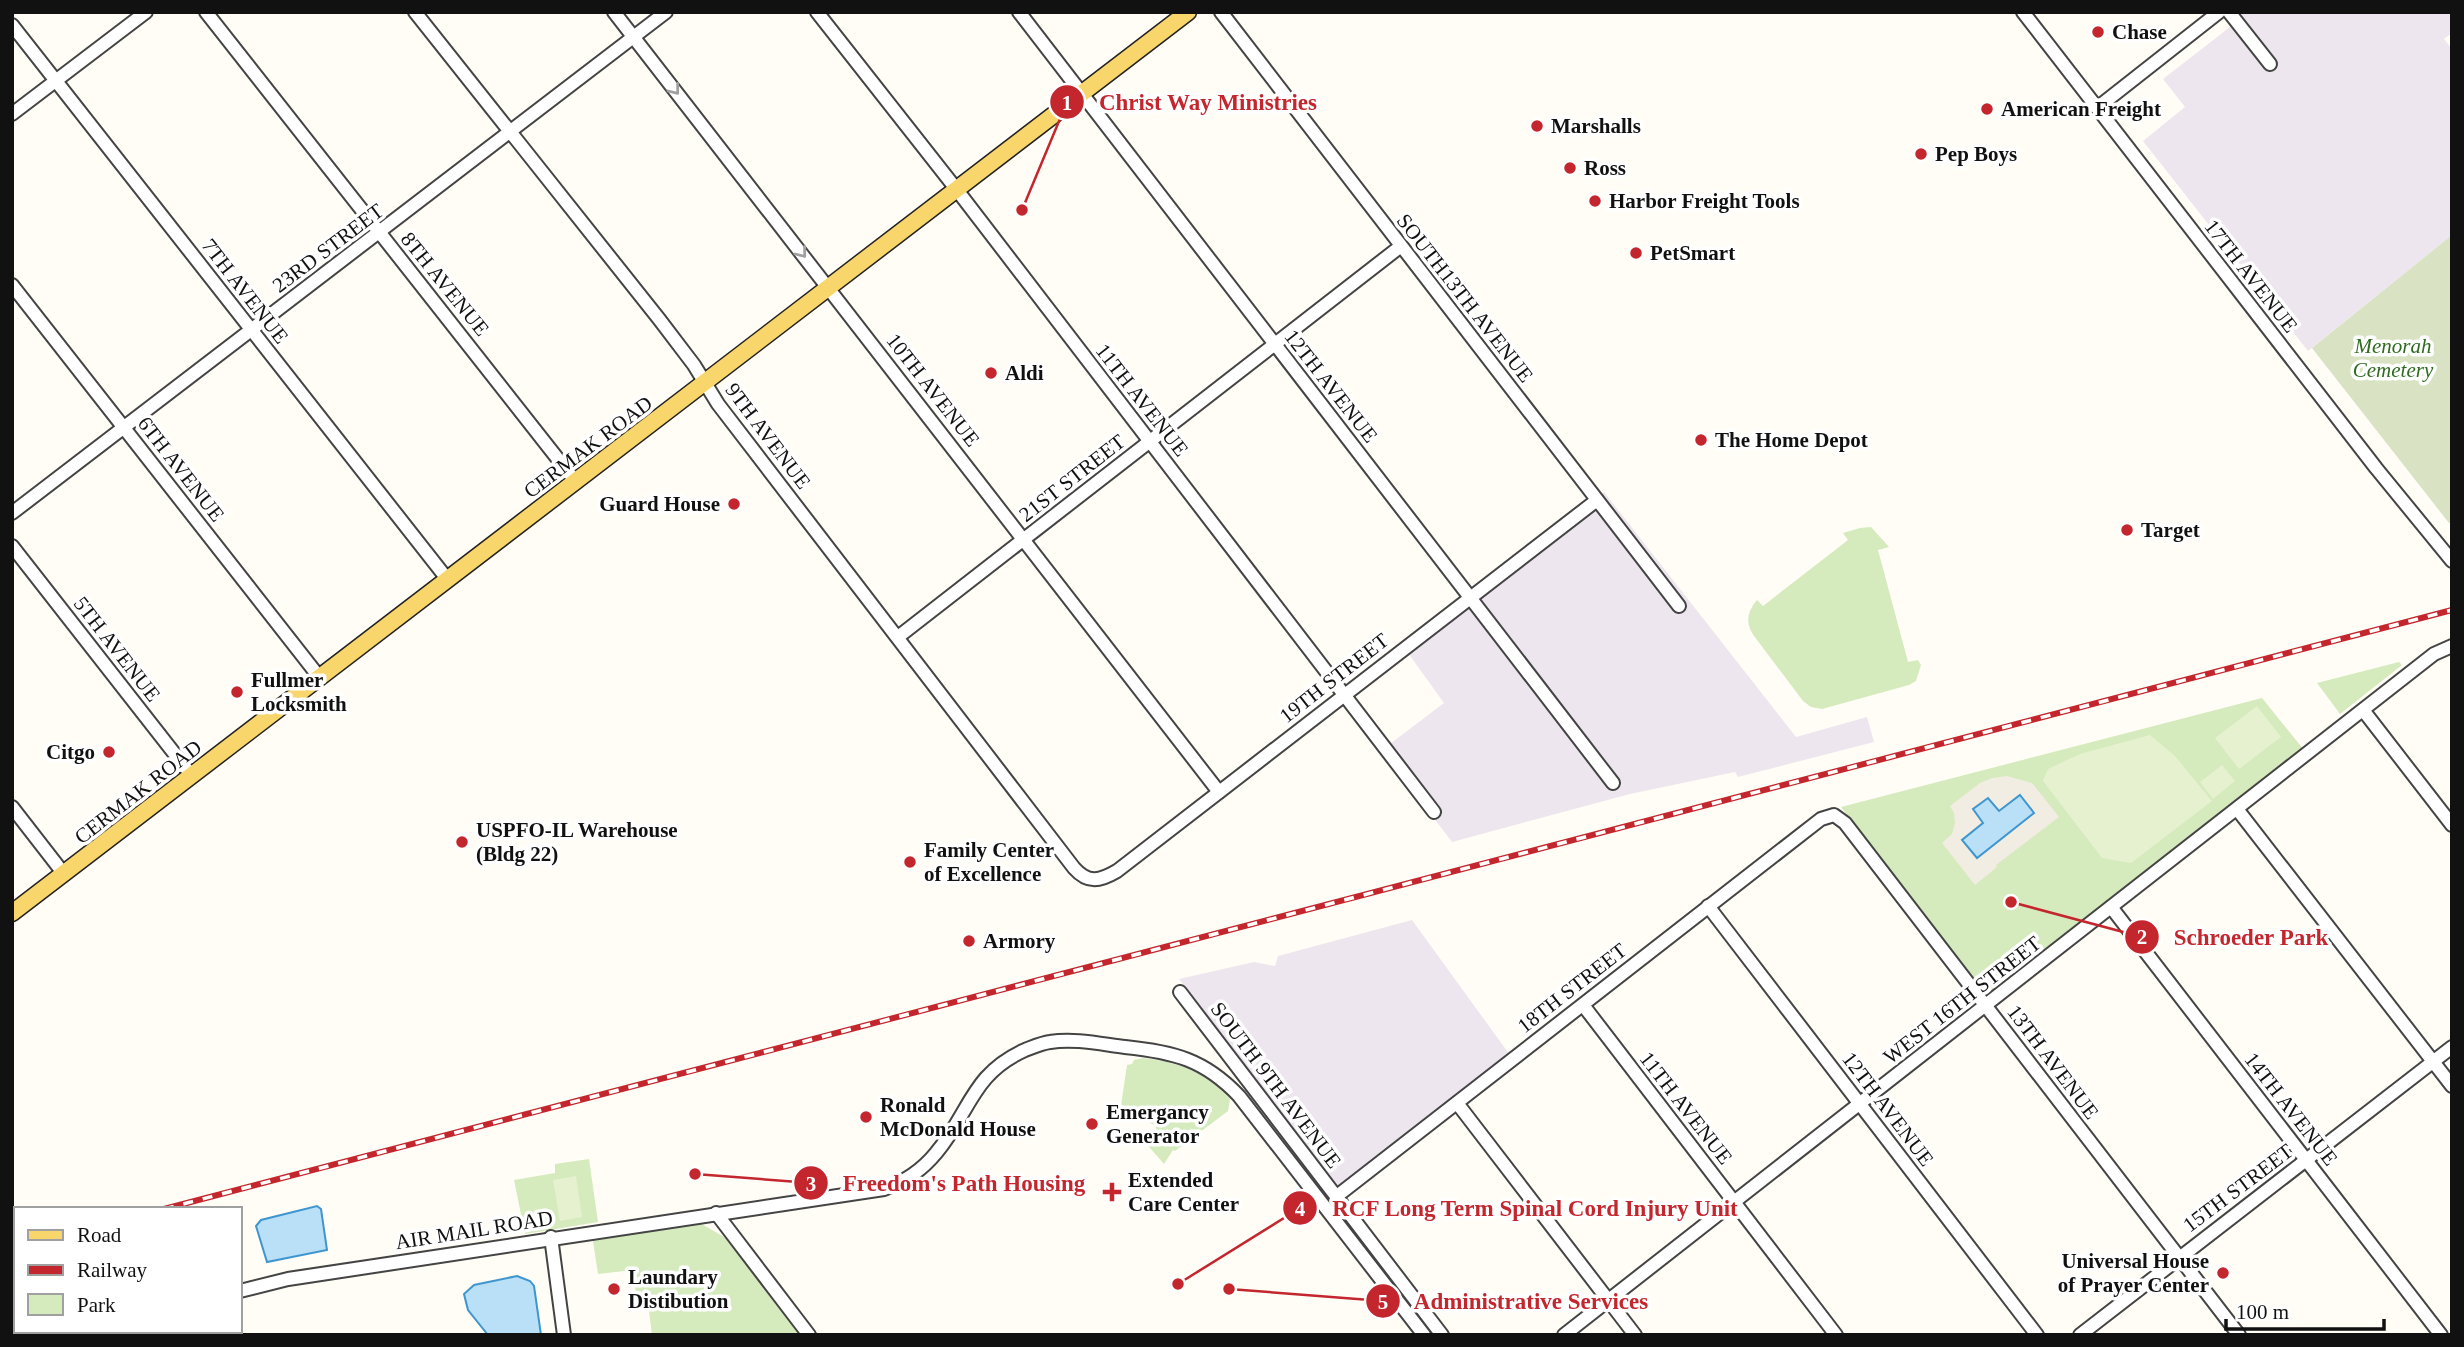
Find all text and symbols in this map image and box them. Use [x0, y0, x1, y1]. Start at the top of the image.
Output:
place label: Chase [2112, 20, 2167, 44]
marker: Chase [2090, 24, 2106, 40]
callout: Christ Way Ministries [1050, 80, 1331, 124]
one-way arrow [666, 82, 679, 95]
text: Christ Way Ministries [1099, 90, 1317, 115]
text: 1 [1062, 91, 1072, 115]
place label: American Freight [2001, 97, 2161, 121]
marker: American Freight [1979, 101, 1995, 117]
place label: Marshalls [1551, 114, 1641, 138]
marker: Marshalls [1529, 118, 1545, 134]
place label: Pep Boys [1935, 142, 2017, 166]
marker: Pep Boys [1913, 146, 1929, 162]
place label: Ross [1584, 156, 1626, 180]
marker: Ross [1562, 160, 1578, 176]
place label: Harbor Freight Tools [1609, 189, 1800, 213]
marker: Harbor Freight Tools [1587, 193, 1603, 209]
street label: 23RD STREET [268, 198, 388, 297]
street label: SOUTH13TH AVENUE [1392, 209, 1538, 387]
street label: 17TH AVENUE [2199, 215, 2303, 337]
street label: 8TH AVENUE [396, 227, 494, 341]
street label: 7TH AVENUE [197, 234, 293, 348]
place label: PetSmart [1650, 241, 1735, 265]
one-way arrow [794, 245, 807, 257]
marker: PetSmart [1628, 245, 1644, 261]
street label: 12TH AVENUE [1279, 325, 1383, 447]
street label: 10TH AVENUE [881, 329, 985, 451]
park label: Menorah Cemetery [2353, 334, 2434, 382]
street label: 11TH AVENUE [1091, 339, 1193, 461]
place label: Aldi [1005, 361, 1044, 385]
marker: Aldi [983, 365, 999, 381]
street label: 9TH AVENUE [720, 378, 816, 494]
street label: CERMAK ROAD [519, 391, 657, 503]
street label: 6TH AVENUE [133, 412, 229, 526]
place label: The Home Depot [1715, 428, 1868, 452]
street label: 21ST STREET [1014, 429, 1130, 527]
marker: The Home Depot [1693, 432, 1709, 448]
place label: Guard House [599, 492, 720, 516]
marker: Guard House [726, 496, 742, 512]
place label: Target [2141, 518, 2200, 542]
marker: Target [2119, 522, 2135, 538]
street label: 5TH AVENUE [69, 592, 165, 706]
street label: 19TH STREET [1275, 628, 1393, 728]
place label: Fullmer Locksmith [251, 668, 347, 716]
marker: Fullmer Locksmith [229, 684, 245, 700]
street label: CERMAK ROAD [70, 735, 206, 849]
place label: Citgo [46, 740, 95, 764]
marker: Citgo [101, 744, 117, 760]
place label: USPFO-IL Warehouse (Bldg 22) [476, 818, 678, 866]
marker: USPFO-IL Warehouse (Bldg 22) [454, 834, 470, 850]
place label: Family Center of Excellence [924, 838, 1054, 886]
marker: Family Center of Excellence [902, 854, 918, 870]
callout: Schroeder Park [2125, 915, 2343, 959]
text: 2 [2137, 925, 2147, 949]
text: Schroeder Park [2174, 925, 2328, 950]
place label: Armory [983, 929, 1056, 953]
street label: WEST 16TH STREET [1878, 931, 2046, 1069]
marker: Armory [961, 933, 977, 949]
street label: 18TH STREET [1513, 938, 1631, 1038]
street label: SOUTH 9TH AVENUE [1206, 997, 1346, 1173]
street label: 13TH AVENUE [2002, 1000, 2104, 1124]
street label: 11TH AVENUE [1635, 1047, 1737, 1169]
street label: 12TH AVENUE [1837, 1047, 1939, 1171]
street label: 14TH AVENUE [2239, 1048, 2343, 1170]
place label: Ronald McDonald House [880, 1093, 1036, 1141]
place label: Emergancy Generator [1106, 1100, 1209, 1148]
marker: Ronald McDonald House [858, 1109, 874, 1125]
marker: Emergancy Generator [1084, 1116, 1100, 1132]
street label: 15TH STREET [2178, 1139, 2298, 1237]
callout: Freedom's Path Housing [794, 1161, 1099, 1205]
place label: Extended Care Center [1128, 1168, 1239, 1216]
text: Freedom's Path Housing [843, 1171, 1086, 1196]
text: 3 [806, 1172, 816, 1196]
marker: Extended Care Center [1102, 1182, 1122, 1202]
callout: RCF Long Term Spinal Cord Injury Unit [1283, 1186, 1753, 1230]
text: RCF Long Term Spinal Cord Injury Unit [1332, 1196, 1738, 1221]
text: 4 [1295, 1197, 1306, 1221]
street label: AIR MAIL ROAD [394, 1206, 554, 1254]
legend [14, 1207, 242, 1333]
text: Road [77, 1223, 122, 1247]
place label: Universal House of Prayer Center [2058, 1249, 2209, 1297]
text: Railway [77, 1258, 147, 1282]
place label: Laundary Distibution [628, 1265, 729, 1313]
marker: Universal House of Prayer Center [2215, 1265, 2231, 1281]
callout: Administrative Services [1365, 1279, 1663, 1323]
marker: Laundary Distibution [606, 1281, 622, 1297]
scale bar [2226, 1288, 2384, 1332]
text: Administrative Services [1414, 1289, 1648, 1314]
text: 5 [1378, 1290, 1388, 1314]
text: Park [77, 1293, 116, 1317]
text: 100 m [2236, 1300, 2289, 1324]

